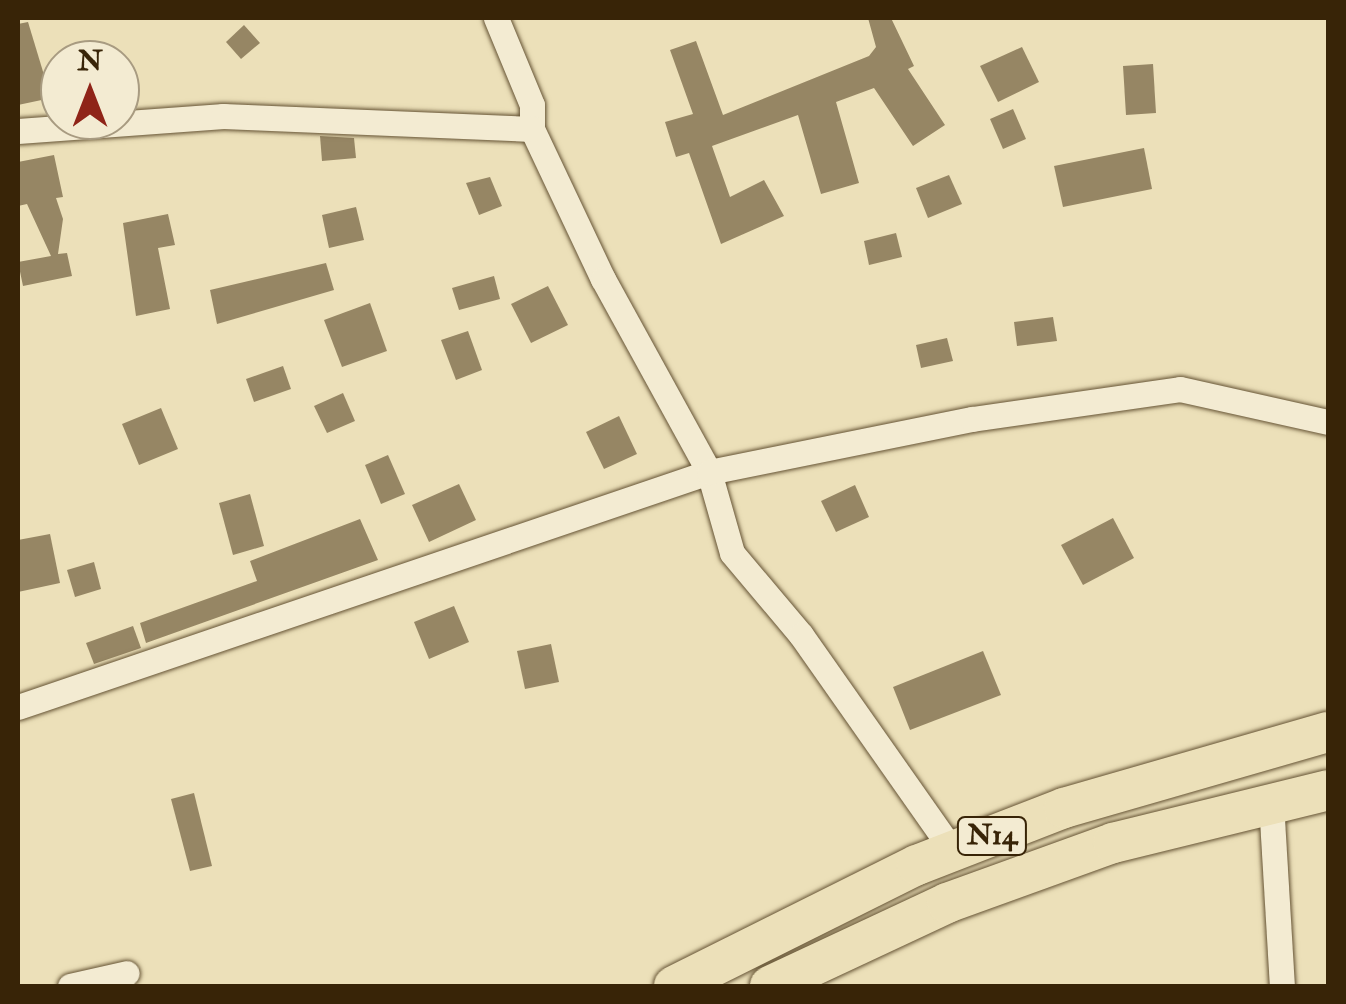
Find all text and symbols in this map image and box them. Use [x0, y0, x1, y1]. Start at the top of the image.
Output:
north arrow [40, 40, 140, 140]
text: N [77, 44, 103, 79]
road number: N14 [954, 813, 1030, 859]

